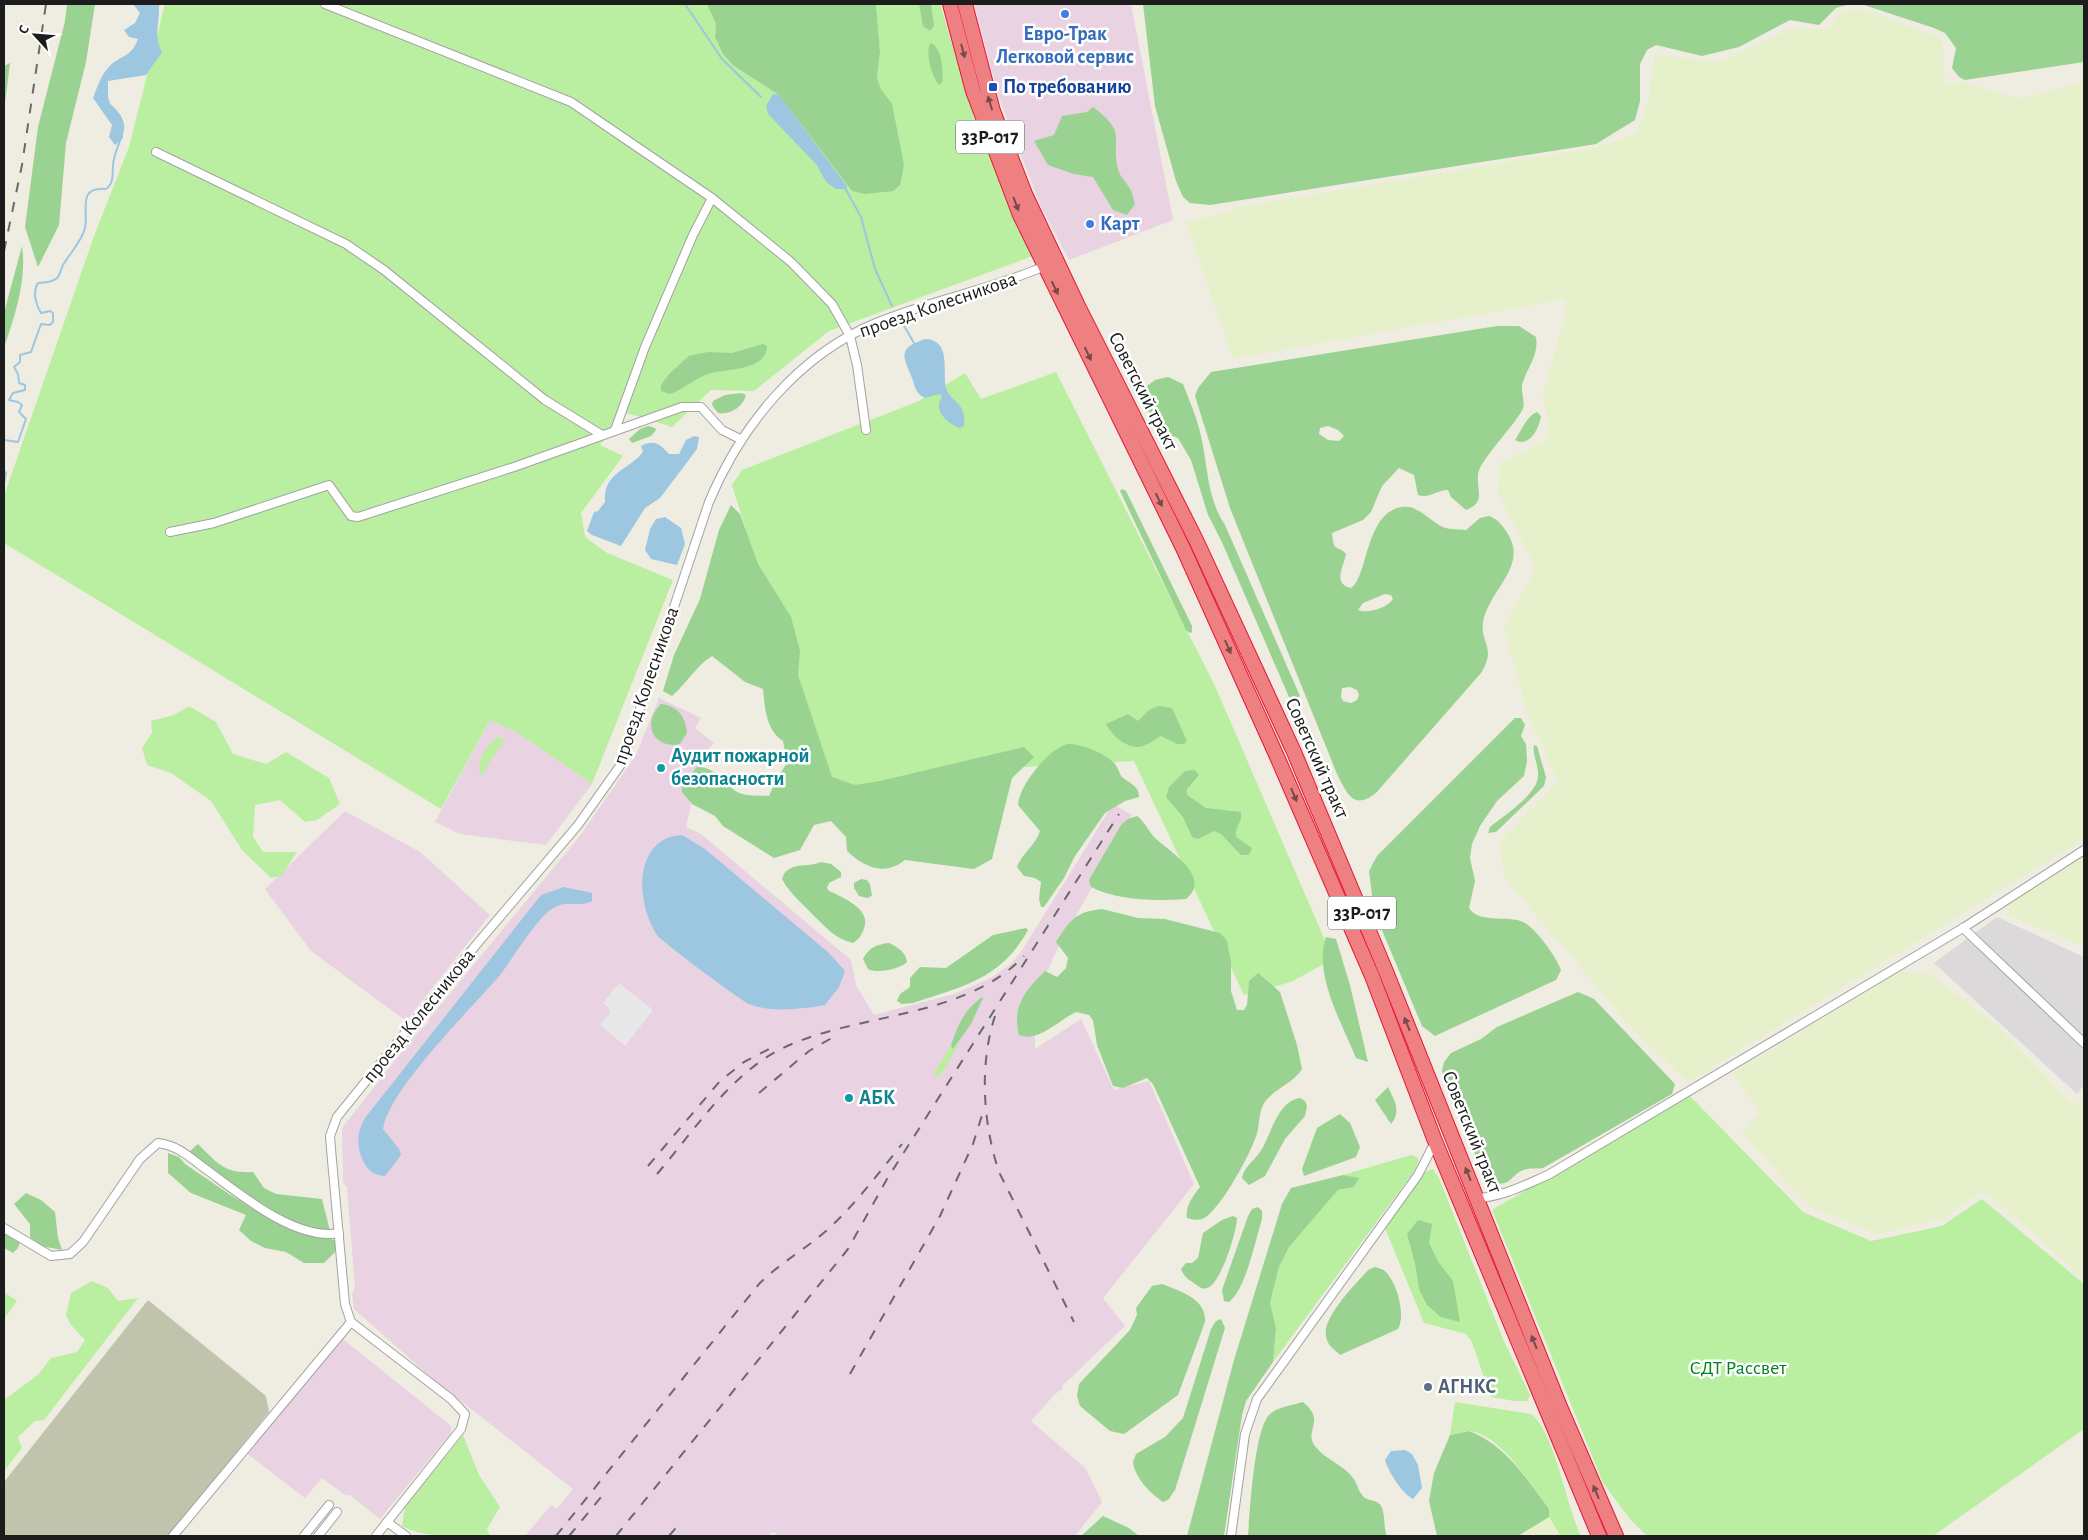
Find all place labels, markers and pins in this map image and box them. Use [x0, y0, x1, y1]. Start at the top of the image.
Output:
marker: Евро-Трак Легковой сервис [1059, 8, 1071, 20]
place label: Евро-Трак Легковой сервис [996, 24, 1134, 67]
place label: По требованию [1003, 77, 1131, 97]
marker: По требованию [987, 81, 999, 93]
place label: Карт [1100, 214, 1140, 234]
marker: Карт [1084, 218, 1096, 230]
place label: Аудит пожарной безопасности [671, 746, 809, 789]
marker: Аудит пожарной безопасности [655, 762, 667, 774]
place label: АБК [859, 1088, 895, 1108]
marker: АБК [843, 1092, 855, 1104]
place label: АГНКС [1438, 1377, 1496, 1397]
marker: АГНКС [1422, 1381, 1434, 1393]

